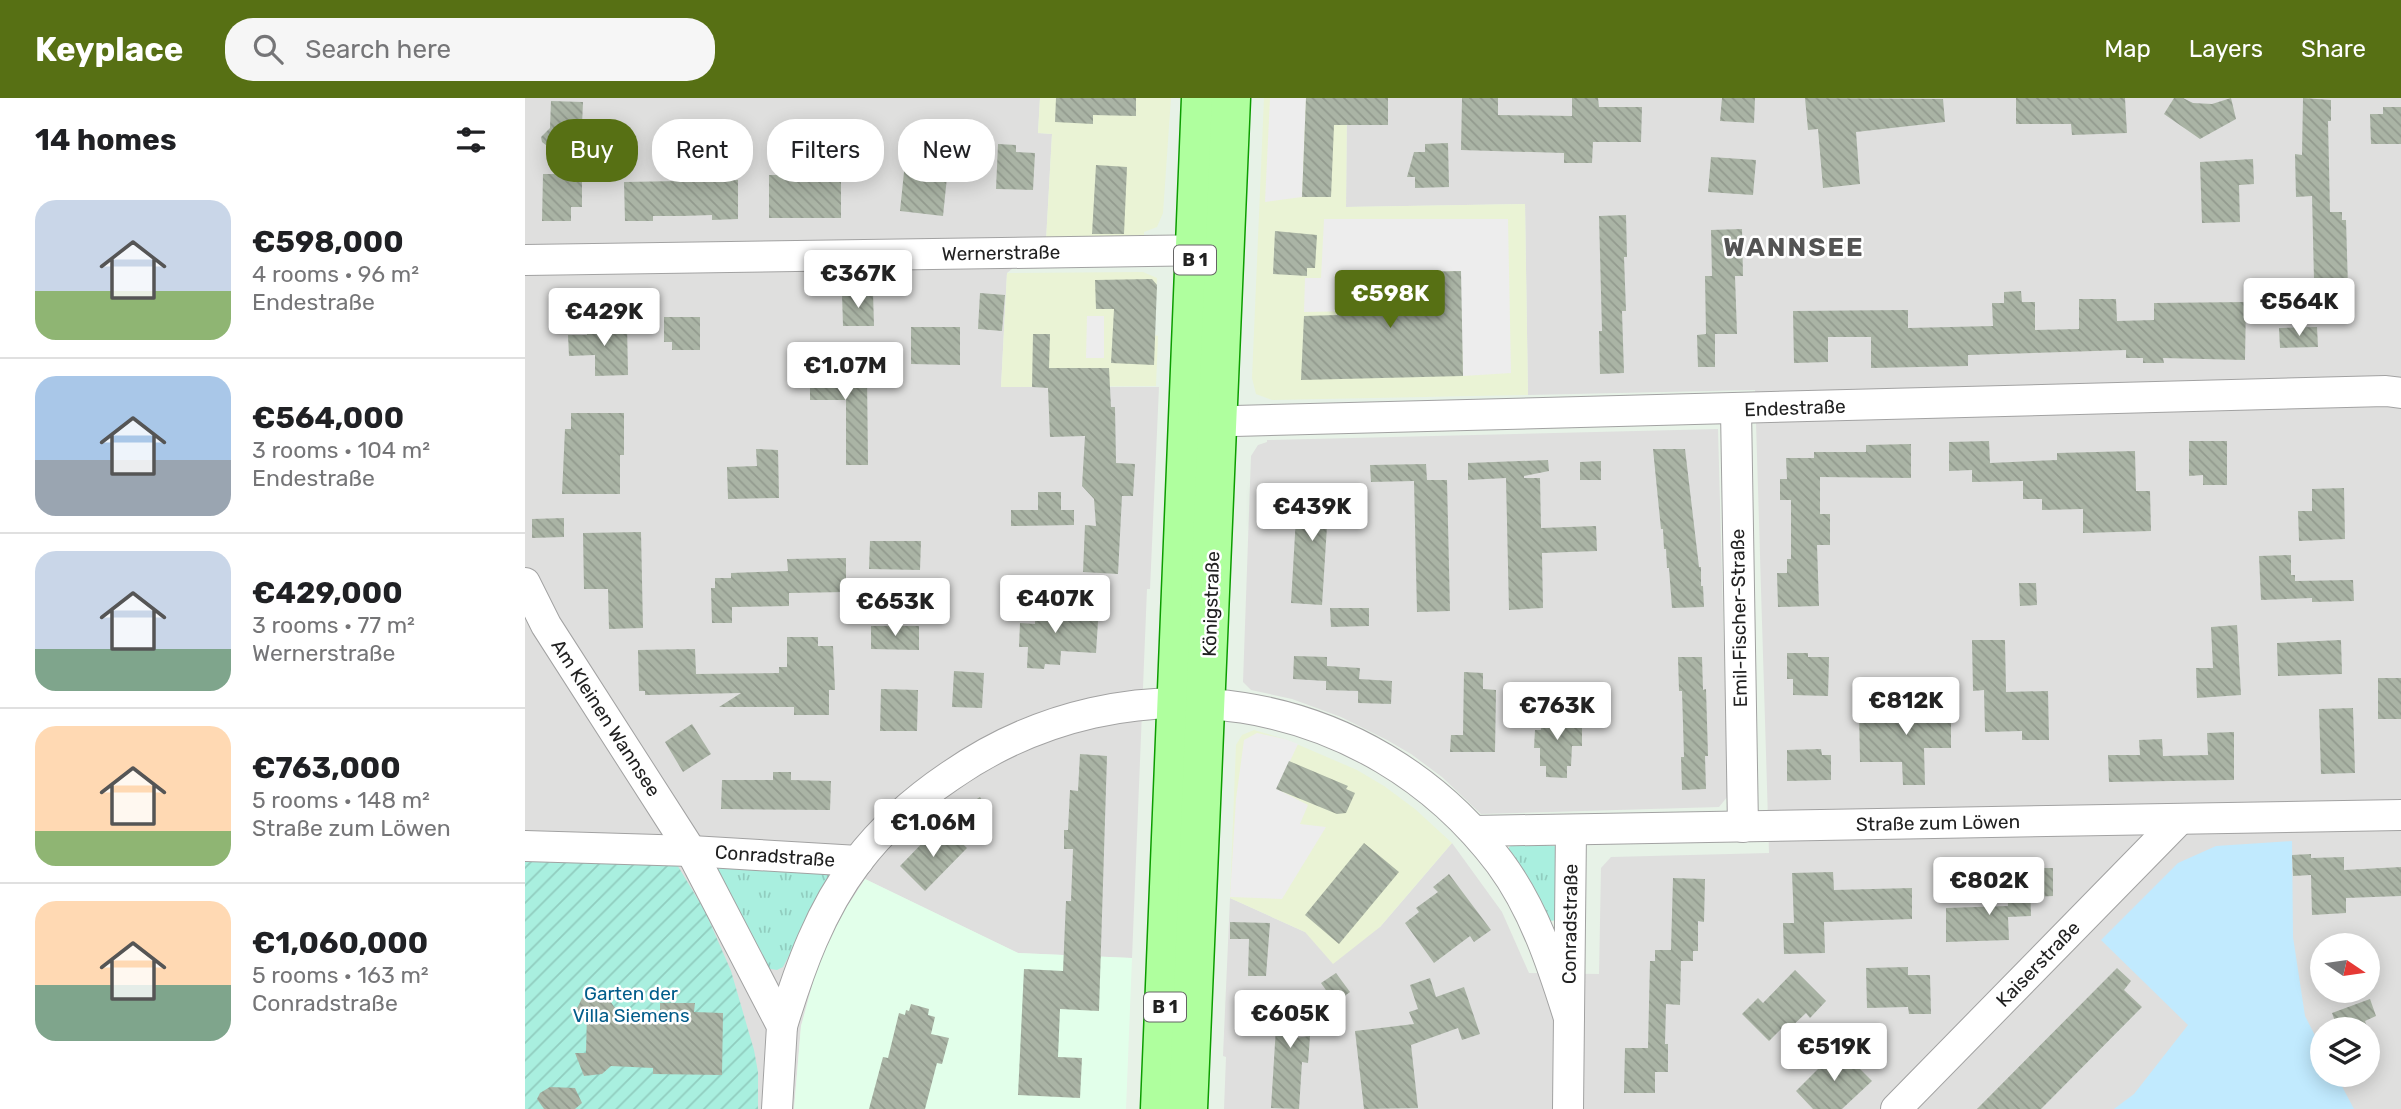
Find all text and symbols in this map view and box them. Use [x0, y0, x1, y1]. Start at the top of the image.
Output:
search box [225, 18, 715, 81]
text: Keyplace [35, 30, 183, 69]
icon: search [249, 30, 287, 68]
text: Search here [305, 34, 451, 65]
text: Map [2104, 35, 2151, 63]
text: Layers [2189, 35, 2263, 63]
text: Share [2301, 35, 2366, 63]
chip: Buy [546, 119, 638, 182]
chip: Rent [652, 119, 753, 182]
chip: Filters [767, 119, 884, 182]
chip: New [898, 119, 995, 182]
icon: filters [452, 121, 490, 159]
text: 14 homes [35, 122, 177, 158]
text: €598,000 [252, 224, 404, 260]
icon: home [91, 228, 175, 312]
district label: WANNSEE [1723, 232, 1865, 263]
street label: Wernerstraße [942, 240, 1060, 266]
road number: B 1 [1174, 246, 1216, 274]
pin: €367K [809, 250, 907, 310]
text: €367K [820, 259, 896, 287]
text: 4 rooms · 96 m² [252, 260, 419, 288]
pin: €598K [1341, 271, 1439, 330]
pin: €564K [2250, 278, 2348, 338]
text: €598K [1351, 279, 1429, 307]
text: €564K [2260, 287, 2338, 315]
text: Endestraße [252, 288, 375, 316]
pin: €429K [555, 288, 653, 348]
text: €429K [565, 297, 643, 325]
pin: €1.07M [788, 342, 902, 402]
text: €1.07M [803, 351, 887, 379]
street label: Endestraße [1744, 395, 1846, 421]
text: €564,000 [252, 400, 404, 436]
icon: home [91, 404, 175, 488]
text: 3 rooms · 104 m² [252, 436, 430, 464]
text: Endestraße [252, 464, 375, 492]
pin: €439K [1263, 484, 1361, 543]
text: €439K [1273, 492, 1351, 520]
street label: Emil-Fischer-Straße [1726, 528, 1752, 708]
street label: Königstraße [1198, 551, 1224, 657]
text: €429,000 [252, 575, 403, 611]
pin: €407K [1006, 575, 1104, 635]
pin: €653K [846, 578, 944, 638]
icon: home [91, 579, 175, 663]
text: €407K [1016, 584, 1094, 612]
text: €653K [856, 587, 934, 615]
text: 3 rooms · 77 m² [252, 611, 415, 639]
street label: Am Kleinen Wannsee [547, 635, 665, 801]
text: Wernerstraße [252, 639, 396, 667]
pin: €812K [1857, 678, 1955, 737]
pin: €763K [1508, 682, 1606, 742]
text: €812K [1868, 686, 1944, 714]
text: €763K [1519, 691, 1595, 719]
text: €763,000 [252, 750, 401, 786]
icon: home [91, 754, 175, 838]
text: 5 rooms · 148 m² [252, 786, 430, 814]
pin: €1.06M [876, 800, 990, 859]
text: €1.06M [890, 808, 976, 836]
street label: Straße zum Löwen [1856, 810, 2020, 836]
text: Straße zum Löwen [252, 814, 451, 842]
street label: Conradstraße [714, 840, 836, 872]
pin: €802K [1940, 858, 2038, 917]
street label: Conradstraße [1557, 864, 1583, 984]
text: €802K [1949, 866, 2029, 894]
street label: Kaiserstraße [1991, 916, 2085, 1012]
text: €1,060,000 [252, 925, 428, 961]
icon: home [91, 929, 175, 1013]
north arrow [2310, 933, 2380, 1003]
map controls [2310, 933, 2380, 1087]
text: 5 rooms · 163 m² [252, 961, 429, 989]
park label: Garten der Villa Siemens [572, 982, 690, 1027]
text: Conradstraße [252, 989, 398, 1017]
pin: €605K [1241, 990, 1339, 1050]
road number: B 1 [1144, 992, 1186, 1022]
text: €605K [1251, 999, 1329, 1027]
button: layers [2310, 1017, 2380, 1087]
pin: €519K [1785, 1024, 1883, 1083]
text: €519K [1797, 1032, 1871, 1060]

